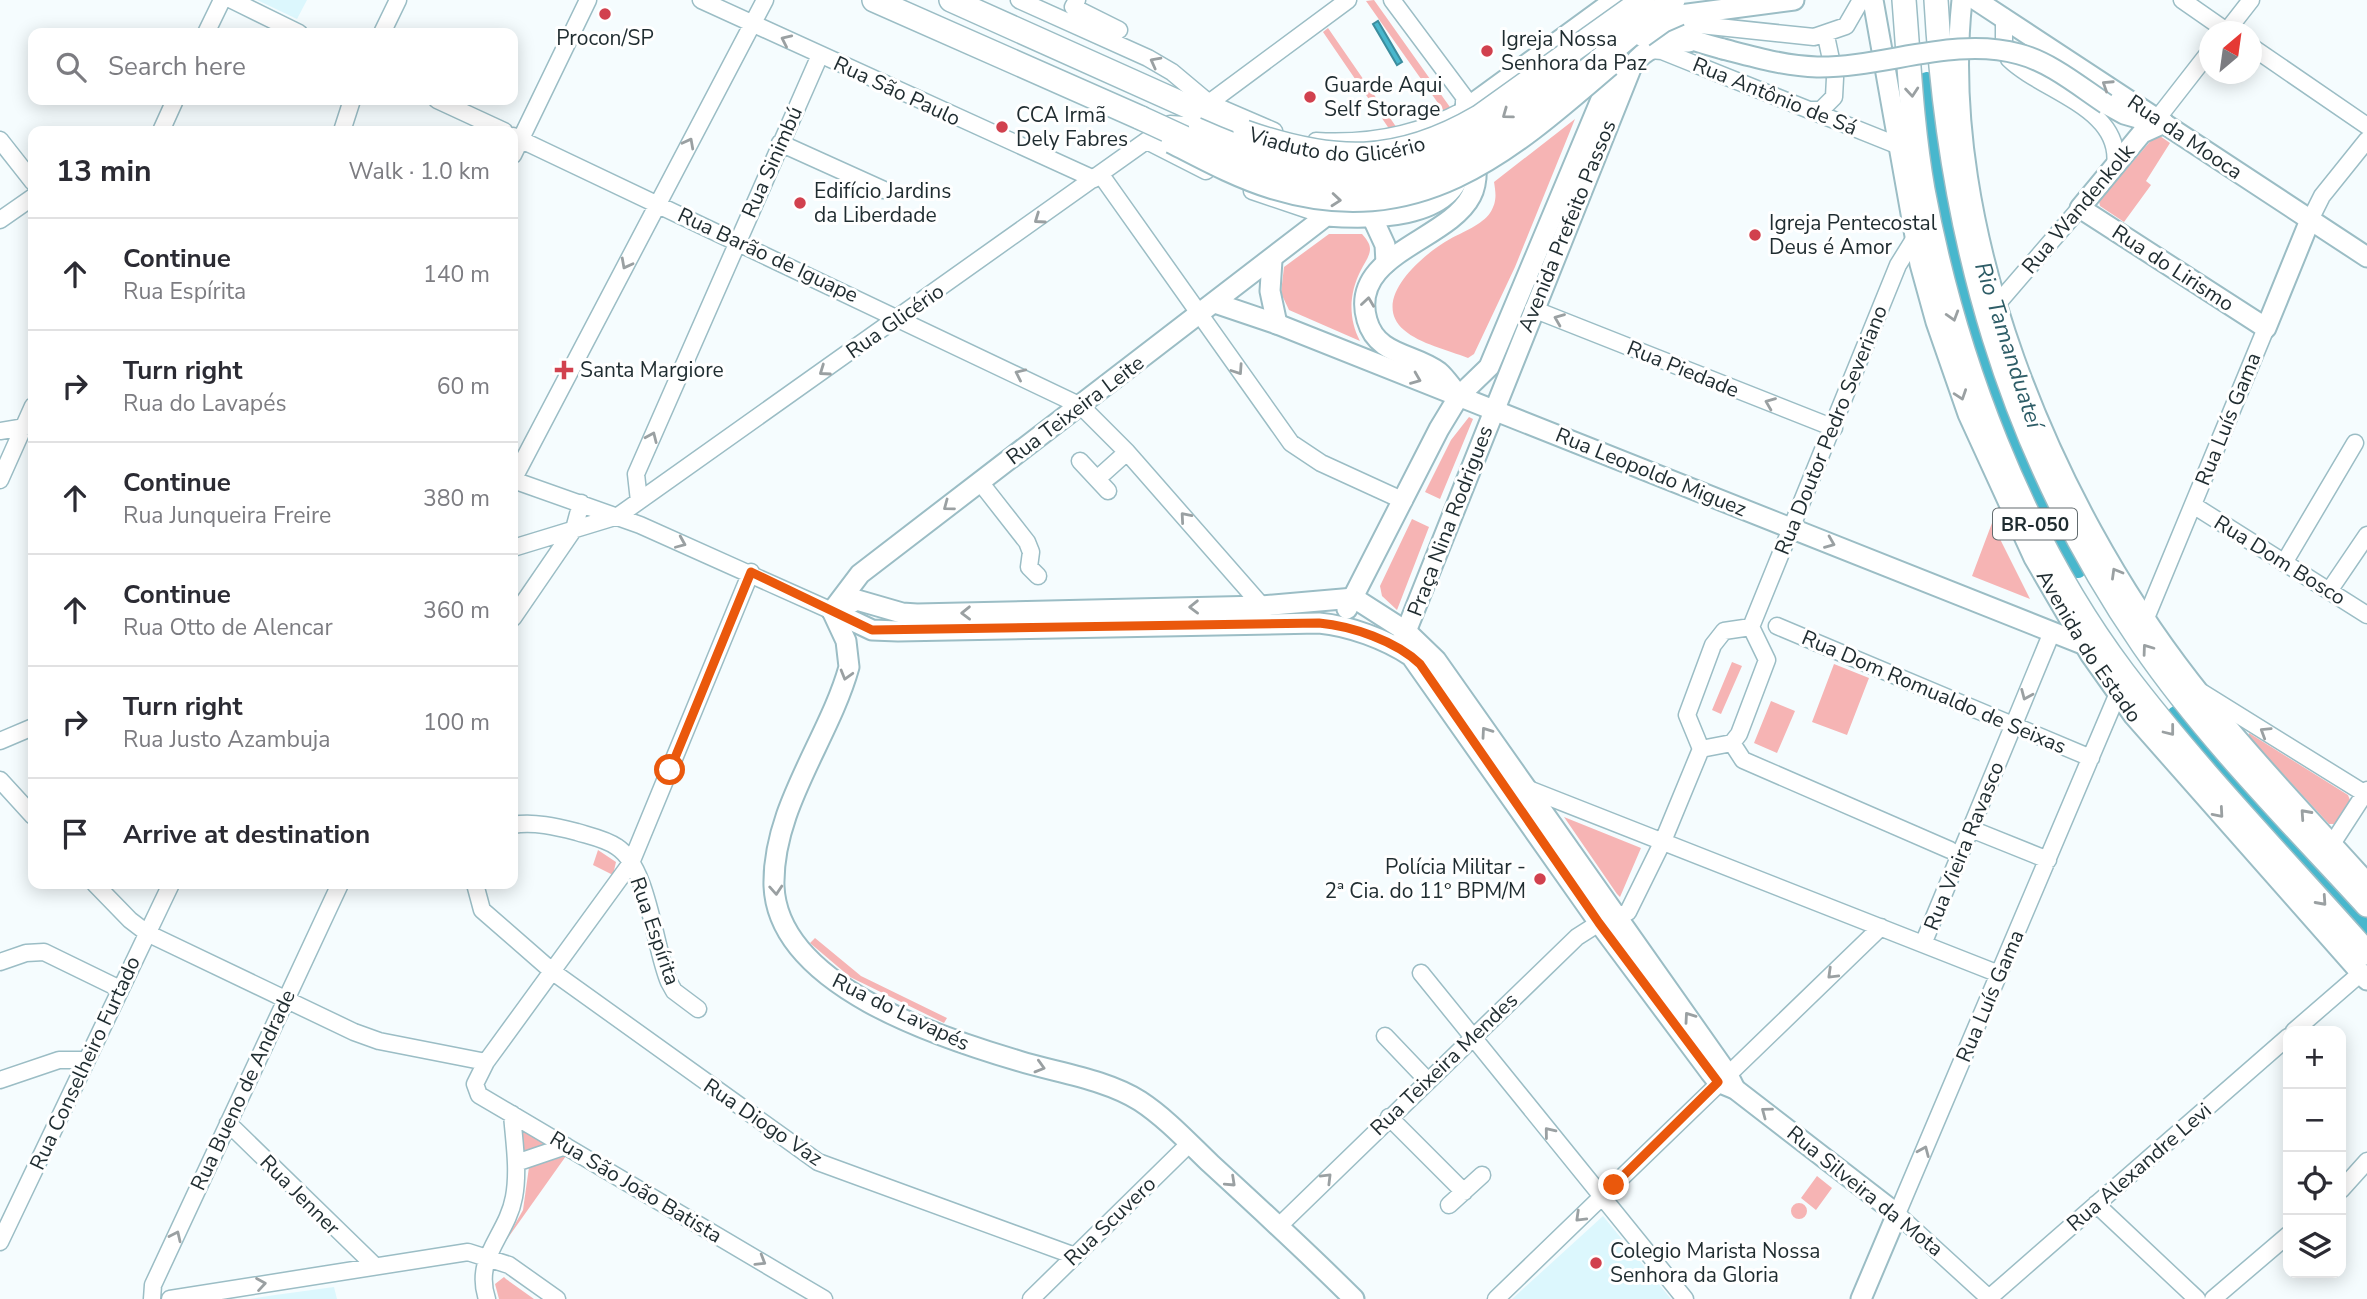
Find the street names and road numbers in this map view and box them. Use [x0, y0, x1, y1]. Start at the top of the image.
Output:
street label: Rua São Paulo [829, 49, 965, 133]
street label: Rua Antônio de Sá [1689, 50, 1861, 142]
street label: Rua da Mooca [2122, 88, 2248, 186]
street label: Rua Sinimbú [735, 102, 809, 222]
street label: Avenida Prefeito Passos [1512, 116, 1622, 336]
street label: Viaduto do Glicério [1244, 120, 1429, 168]
street label: Rua Wandenkolk [2015, 138, 2141, 280]
street label: Rua Barão de Iguape [673, 201, 863, 309]
street label: Rua do Lirismo [2107, 218, 2239, 318]
street label: Rua Glicério [841, 277, 949, 365]
street label: Rua Doutor Pedro Severiano [1768, 301, 1894, 559]
street label: Rua Piedade [1623, 334, 1743, 404]
street label: Rua Luís Gama [2189, 348, 2267, 490]
street label: Rua Teixeira Leite [1000, 349, 1150, 471]
street label: Rua Leopoldo Miguez [1551, 421, 1751, 523]
street label: Praça Nina Rodrigues [1401, 422, 1499, 620]
street label: Rua Dom Bosco [2209, 508, 2351, 612]
road number: BR-050 [1993, 509, 2077, 540]
street label: Avenida do Estado [2030, 565, 2148, 728]
street label: Rua Dom Romualdo de Seixas [1797, 623, 2071, 761]
street label: Rua Vieira Ravasco [1917, 757, 2011, 935]
street label: Rua Espírita [623, 873, 687, 989]
street label: Rua Luís Gama [1950, 926, 2030, 1066]
street label: Rua Conselheiro Furtado [23, 952, 147, 1174]
street label: Rua do Lavapés [828, 967, 974, 1057]
street label: Rua Bueno de Andrade [184, 985, 302, 1195]
street label: Rua Teixeira Mendes [1364, 986, 1524, 1142]
street label: Rua Diogo Vaz [698, 1072, 828, 1172]
street label: Rua Alexandre Levi [2061, 1096, 2217, 1238]
street label: Rua Silveira da Mota [1781, 1119, 1949, 1263]
street label: Rua São João Batista [545, 1124, 727, 1250]
street label: Rua Jenner [254, 1149, 347, 1242]
street label: Rua Scuvero [1058, 1170, 1162, 1272]

